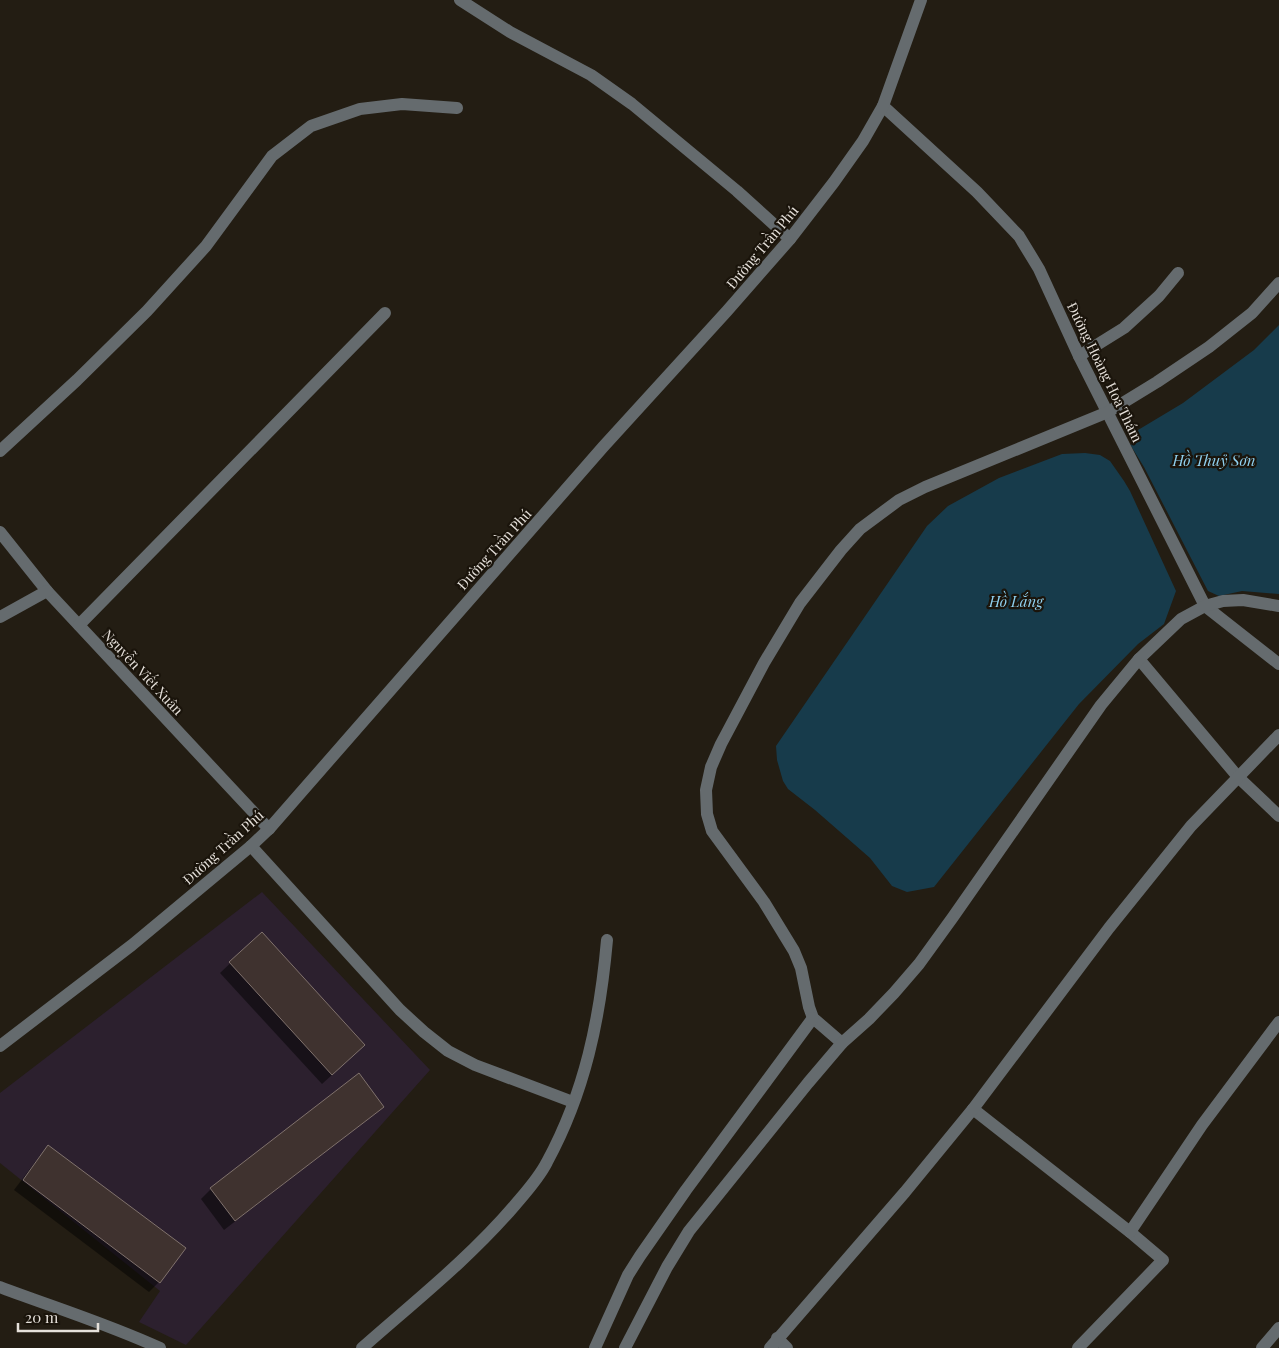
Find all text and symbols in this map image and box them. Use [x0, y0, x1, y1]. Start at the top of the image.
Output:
street label: Đường Trần Phú [721, 201, 802, 293]
street label: Đường Hoàng Hoa Thám [1063, 299, 1147, 446]
water label: Hồ Thuỷ Sơn [1171, 449, 1256, 470]
street label: Đường Trần Phú [452, 504, 535, 594]
water label: Hồ Lắng [988, 590, 1044, 611]
street label: Nguyễn Viết Xuân [98, 624, 189, 719]
street label: Đường Trần Phú [178, 805, 268, 888]
scale bar [18, 1300, 98, 1332]
text: 20 m [25, 1307, 59, 1327]

